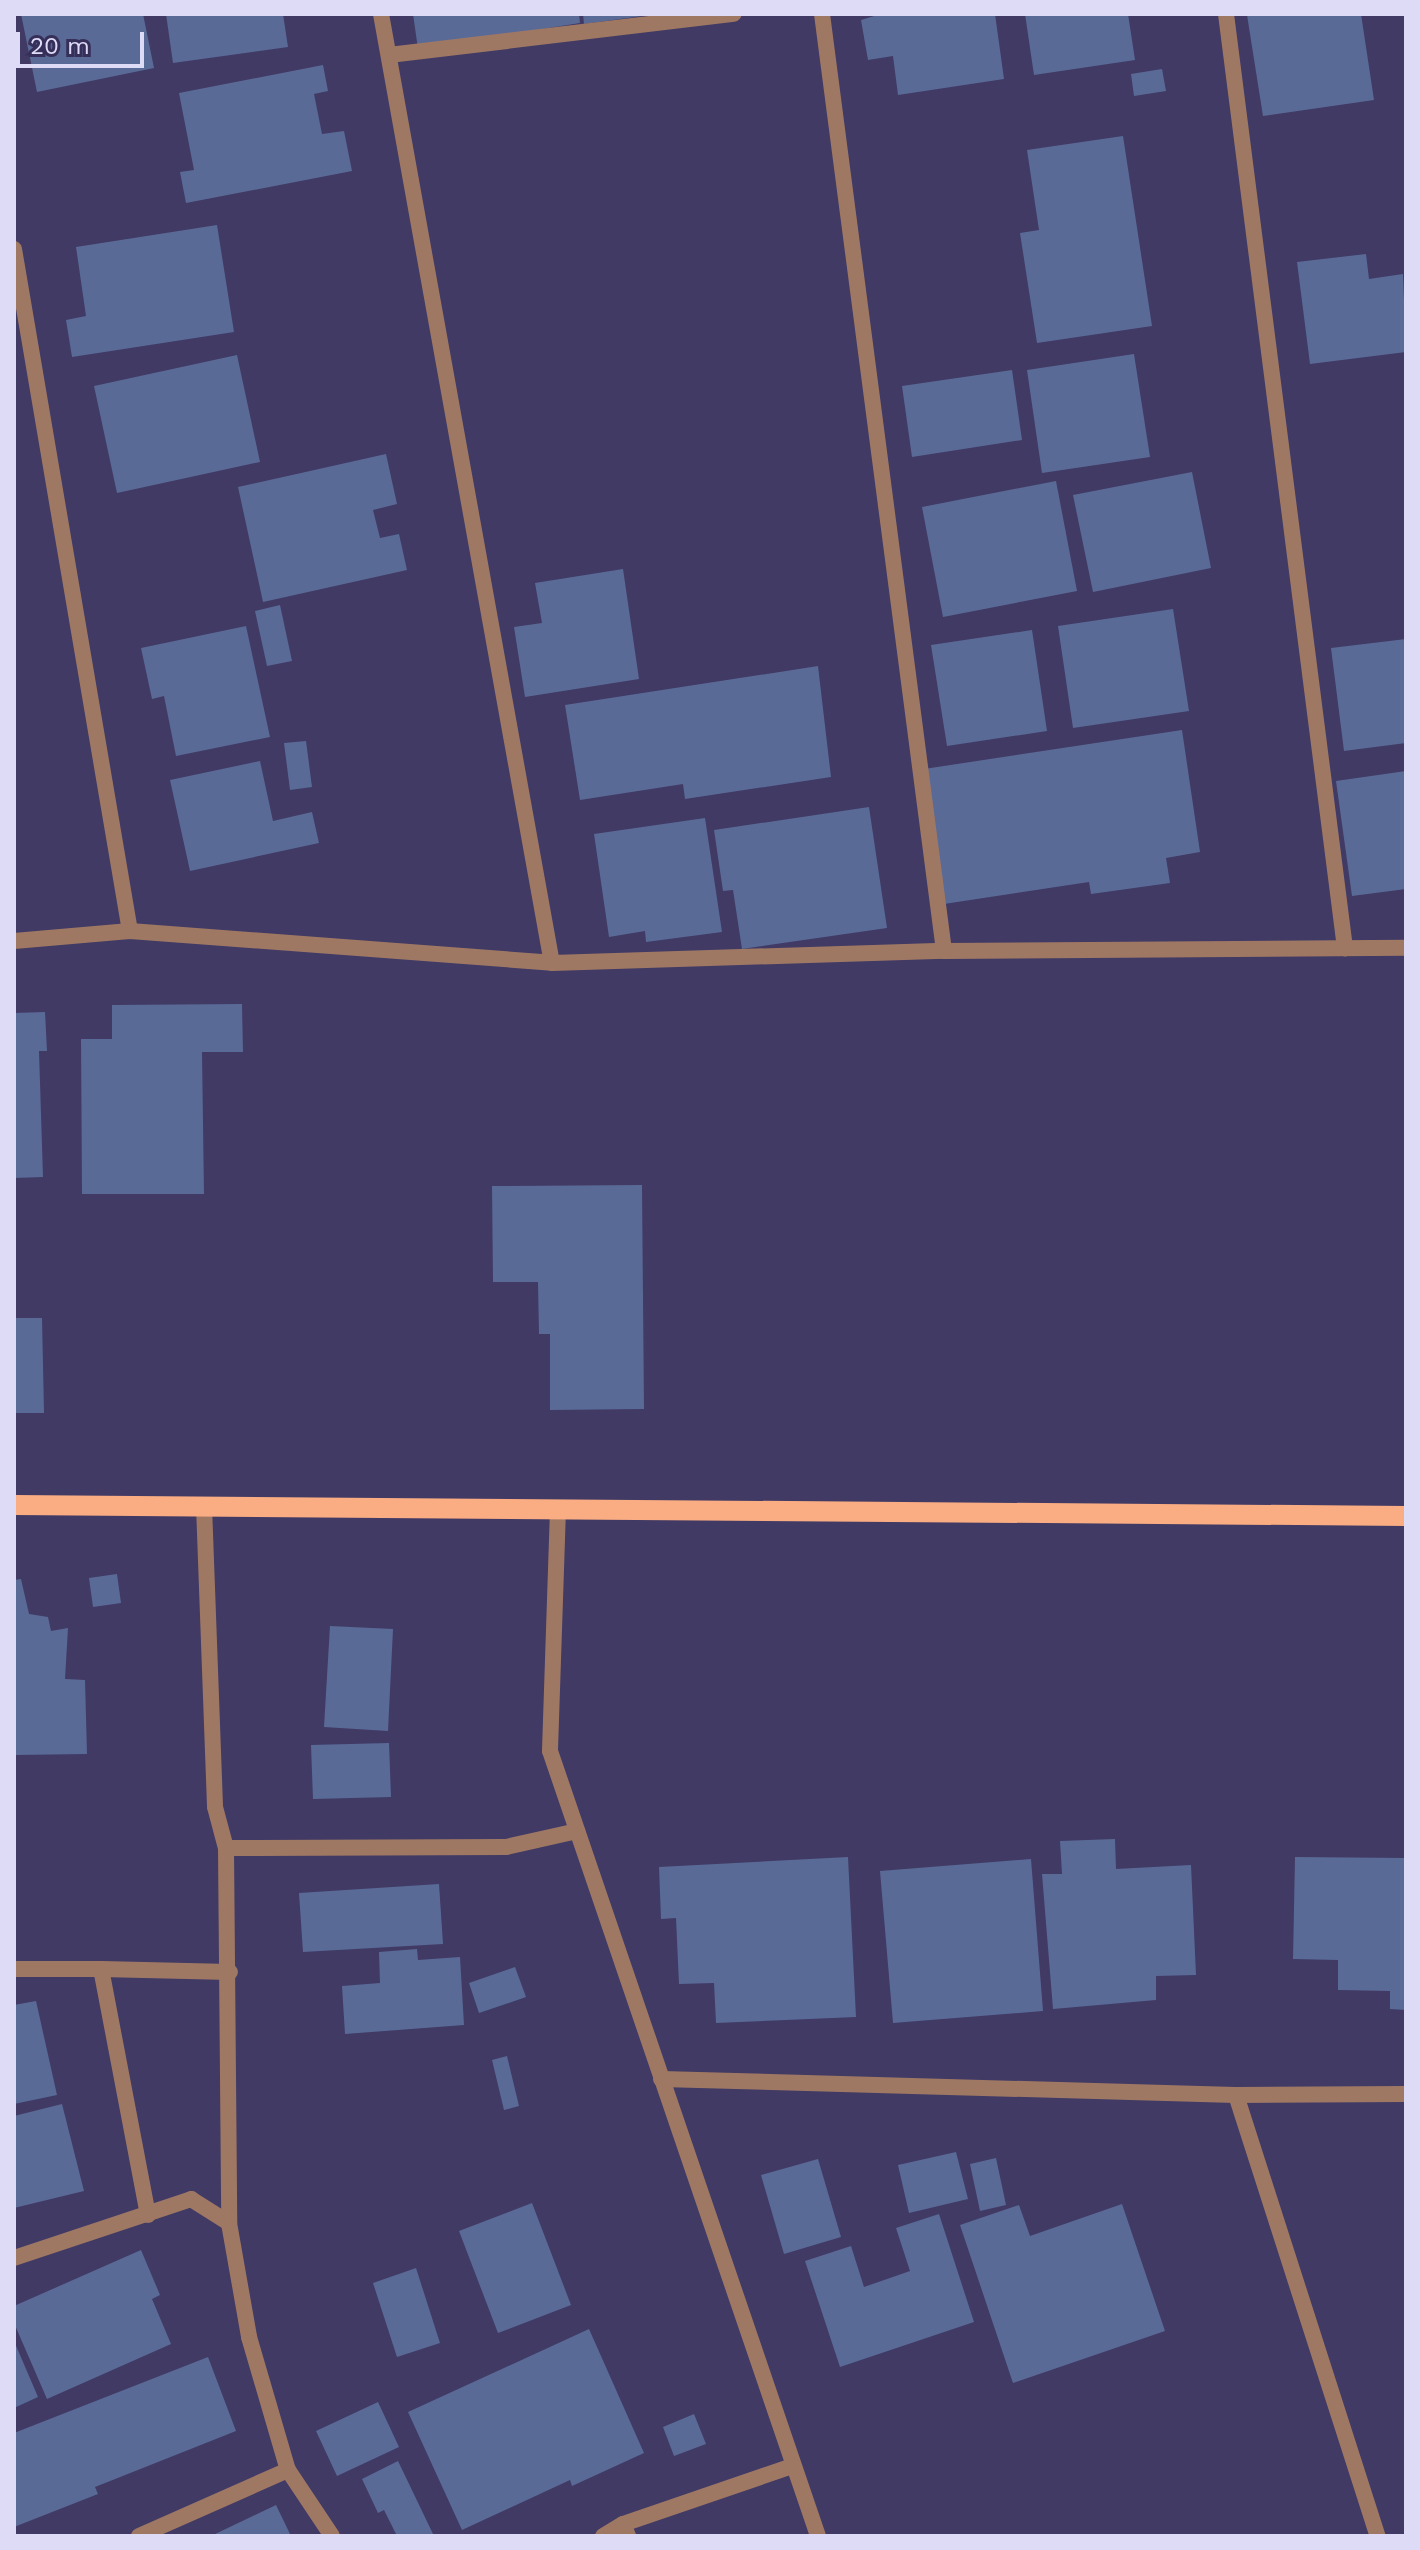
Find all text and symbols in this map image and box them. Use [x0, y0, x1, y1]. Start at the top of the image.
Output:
scale bar [20, 16, 148, 66]
text: 20 m [30, 32, 90, 60]

